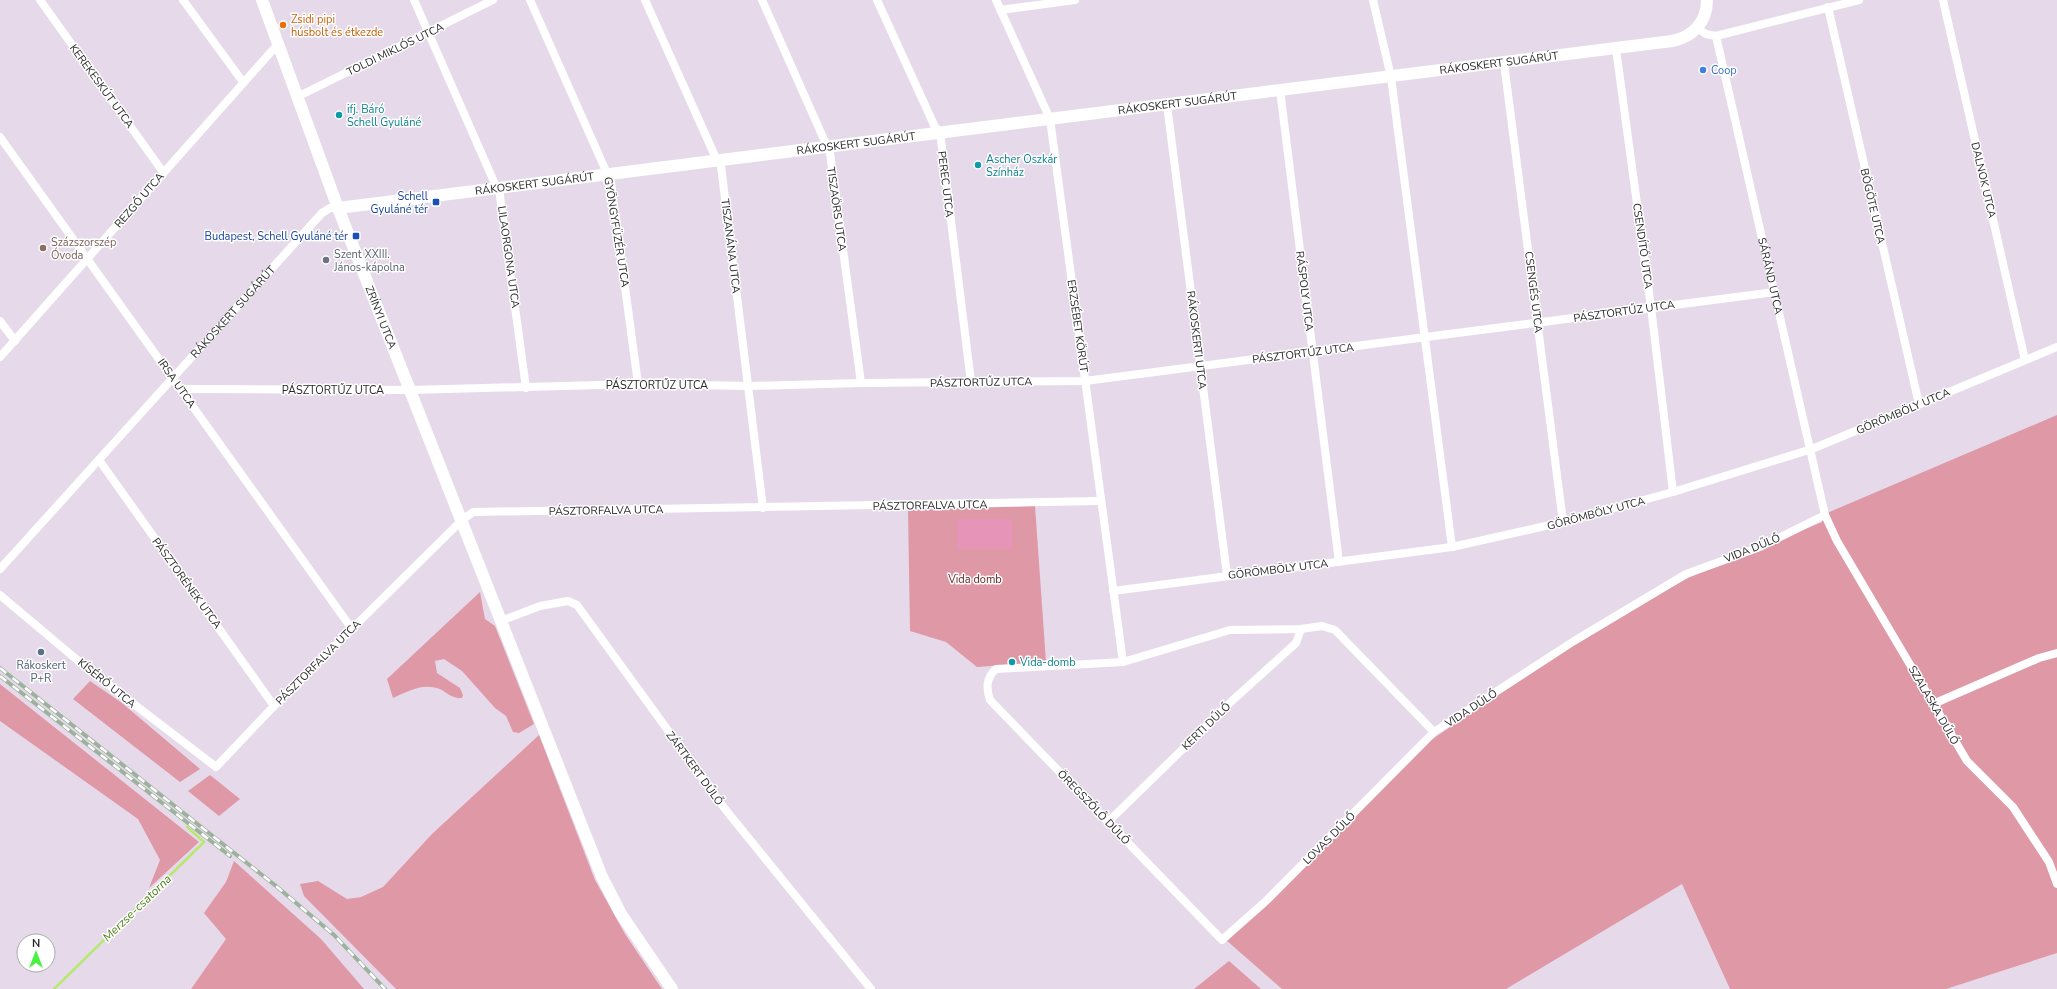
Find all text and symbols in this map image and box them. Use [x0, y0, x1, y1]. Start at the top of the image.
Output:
place label: Zsidi pipi húsbolt és étkezde [291, 12, 383, 40]
street label: TOLDI MIKLÓS UTCA [344, 18, 446, 80]
marker: Zsidi pipi húsbolt és étkezde [278, 20, 288, 30]
street label: KEREKESKÚT UTCA [66, 41, 138, 131]
street label: RÁKOSKERT SUGÁRÚT [1439, 48, 1560, 78]
place label: Coop [1711, 63, 1737, 78]
marker: Coop [1698, 65, 1708, 75]
street label: RÁKOSKERT SUGÁRÚT [1117, 88, 1238, 118]
place label: ifj. Báró Schell Gyuláné [347, 102, 421, 130]
marker: ifj. Báró Schell Gyuláné [334, 110, 344, 120]
street label: RÁKOSKERT SUGÁRÚT [796, 129, 917, 159]
street label: DALNOK UTCA [1967, 141, 2000, 220]
street label: PEREC UTCA [934, 150, 957, 218]
place label: Ascher Oszkár Színház [986, 152, 1057, 180]
marker: Ascher Oszkár Színház [973, 160, 983, 170]
street label: TISZAÖRS UTCA [823, 166, 850, 252]
street label: BÖGÖTE UTCA [1857, 167, 1888, 245]
street label: REZGŐ UTCA [110, 169, 168, 231]
street label: RÁKOSKERT SUGÁRÚT [474, 169, 595, 199]
street label: GYÖNGYFÜZÉR UTCA [600, 176, 634, 288]
place label: Schell Gyuláné tér [371, 189, 429, 217]
marker: Schell Gyuláné tér [431, 197, 441, 207]
street label: TISZANÁNA UTCA [717, 198, 745, 294]
street label: CSENDÍTŐ UTCA [1629, 202, 1657, 290]
street label: LILAORGONA UTCA [494, 205, 523, 309]
place label: Budapest, Schell Gyuláné tér [205, 229, 348, 244]
marker: Budapest, Schell Gyuláné tér [351, 231, 361, 241]
place label: Százszorszép Óvoda [51, 235, 116, 263]
street label: SÁRÁND UTCA [1754, 236, 1786, 316]
marker: Százszorszép Óvoda [38, 243, 48, 253]
place label: Szent XXIII. János-kápolna [333, 247, 405, 275]
street label: RÁSPOLY UTCA [1292, 250, 1318, 332]
street label: CSENGÉS UTCA [1521, 250, 1547, 334]
marker: Szent XXIII. János-kápolna [321, 255, 331, 265]
street label: RÁKOSKERT SUGÁRÚT [187, 262, 279, 361]
street label: ERZSÉBET KÖRÚT [1064, 279, 1092, 374]
street label: ZRÍNYI UTCA [361, 284, 400, 351]
street label: RÁKOSKERTI UTCA [1183, 290, 1211, 390]
street label: PÁSZTORTŰZ UTCA [1572, 296, 1676, 326]
street label: PÁSZTORTŰZ UTCA [1251, 339, 1355, 367]
street label: IRSA UTCA [154, 356, 199, 411]
street label: PÁSZTORTŰZ UTCA [930, 373, 1032, 391]
street label: PÁSZTORTŰZ UTCA [606, 377, 708, 393]
street label: PÁSZTORTŰZ UTCA [282, 382, 384, 398]
street label: GÖRÖMBÖLY UTCA [1854, 385, 1953, 438]
street label: GÖRÖMBÖLY UTCA [1545, 493, 1647, 534]
street label: PÁSZTORFALVA UTCA [873, 496, 987, 514]
street label: PÁSZTORFALVA UTCA [549, 501, 663, 519]
street label: VIDA DŰLŐ [1721, 529, 1783, 567]
street label: PÁSZTORÉNEK UTCA [148, 534, 226, 632]
street label: GÖRÖMBÖLY UTCA [1227, 556, 1329, 583]
park label: Vida domb [947, 572, 1002, 587]
street label: PÁSZTORFALVA UTCA [272, 616, 364, 708]
marker: Rákoskert P+R [36, 647, 46, 657]
street label: KÍSÉRŐ UTCA [74, 655, 140, 711]
place label: Vida-domb [1019, 655, 1076, 670]
marker: Vida-domb [1007, 657, 1017, 667]
place label: Rákoskert P+R [16, 658, 66, 686]
street label: SZALASKA DŰLŐ [1905, 662, 1963, 748]
street label: VIDA DŰLŐ [1441, 685, 1500, 731]
street label: KERTI DŰLŐ [1178, 698, 1234, 754]
street label: ZÁRTKERT DŰLŐ [663, 728, 727, 808]
street label: ÖREGSZŐLŐ DŰLŐ [1054, 766, 1134, 848]
street label: LOVAS DŰLŐ [1299, 808, 1359, 868]
water label: Merzse-csatorna [99, 871, 175, 945]
north arrow [16, 933, 56, 973]
text: N [32, 936, 40, 951]

